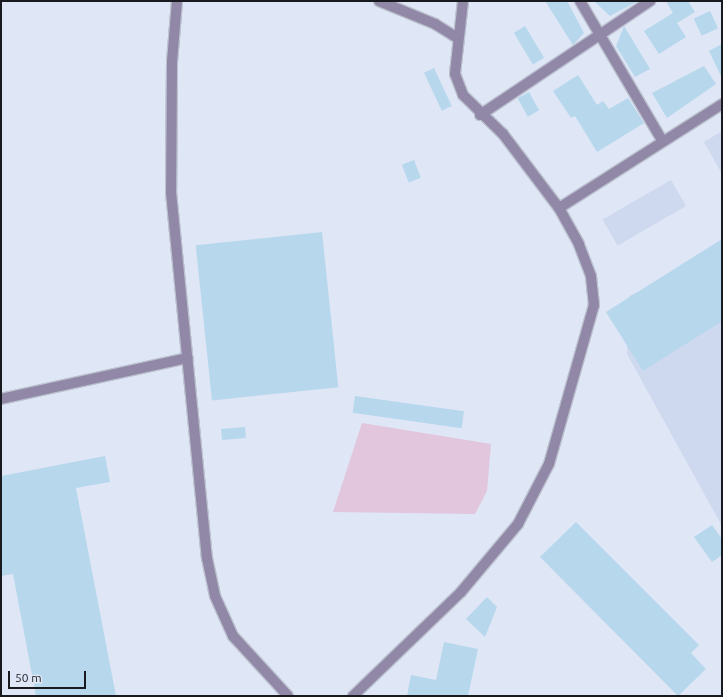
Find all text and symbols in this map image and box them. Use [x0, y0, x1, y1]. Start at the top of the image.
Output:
scale bar [10, 663, 88, 689]
text: 50 m [15, 671, 42, 684]

